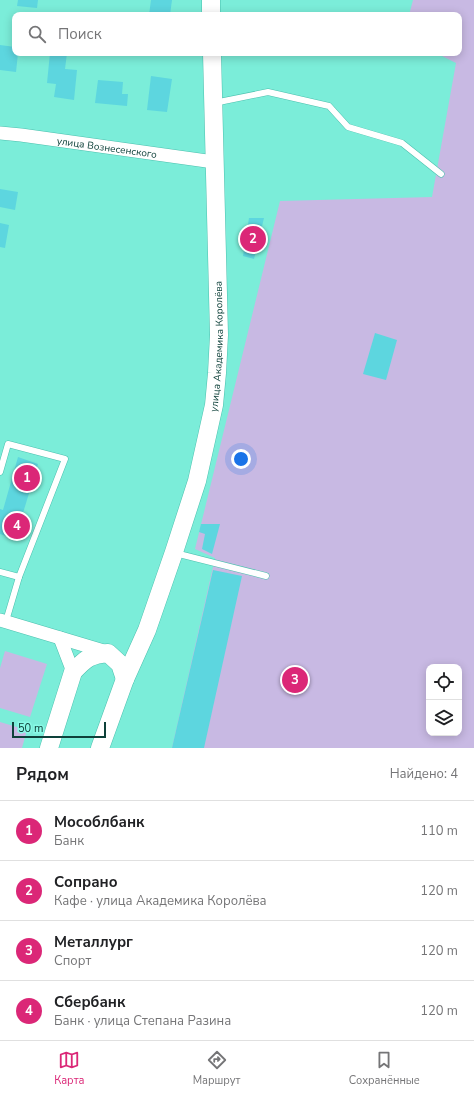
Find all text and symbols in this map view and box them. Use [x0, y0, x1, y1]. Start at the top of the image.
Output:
search box [12, 12, 462, 56]
icon: search [26, 23, 48, 45]
text: Поиск [58, 24, 102, 44]
street label: улица Вознесенского [56, 134, 158, 162]
pin: 2 [240, 224, 266, 254]
street label: улица Академика Королёва [207, 281, 227, 413]
your location [231, 449, 251, 469]
pin: 1 [14, 463, 40, 493]
pin: 4 [4, 511, 30, 541]
map controls [426, 664, 462, 736]
button: locate [426, 664, 462, 700]
pin: 3 [282, 665, 308, 695]
button: layers [426, 700, 462, 736]
scale bar [12, 720, 106, 739]
text: 50 m [18, 721, 43, 736]
text: Рядом [16, 763, 69, 786]
text: Найдено: 4 [390, 765, 458, 783]
text: Мособлбанк [54, 812, 144, 832]
text: 1 [25, 822, 33, 840]
text: 110 m [420, 822, 458, 840]
text: Банк [54, 832, 84, 850]
text: Сопрано [54, 872, 118, 892]
text: 2 [25, 882, 33, 900]
text: 120 m [420, 882, 458, 900]
text: Кафе · улица Академика Королёва [54, 892, 267, 910]
text: Металлург [54, 932, 133, 952]
text: 3 [25, 942, 33, 960]
text: 120 m [420, 942, 458, 960]
text: Спорт [54, 952, 91, 970]
text: Сбербанк [54, 992, 125, 1012]
text: 4 [25, 1002, 33, 1020]
text: 120 m [420, 1002, 458, 1020]
text: Банк · улица Степана Разина [54, 1012, 231, 1030]
tab: Карта [54, 1049, 84, 1088]
tab: Маршрут [193, 1049, 241, 1088]
tab: Сохранённые [349, 1049, 420, 1088]

